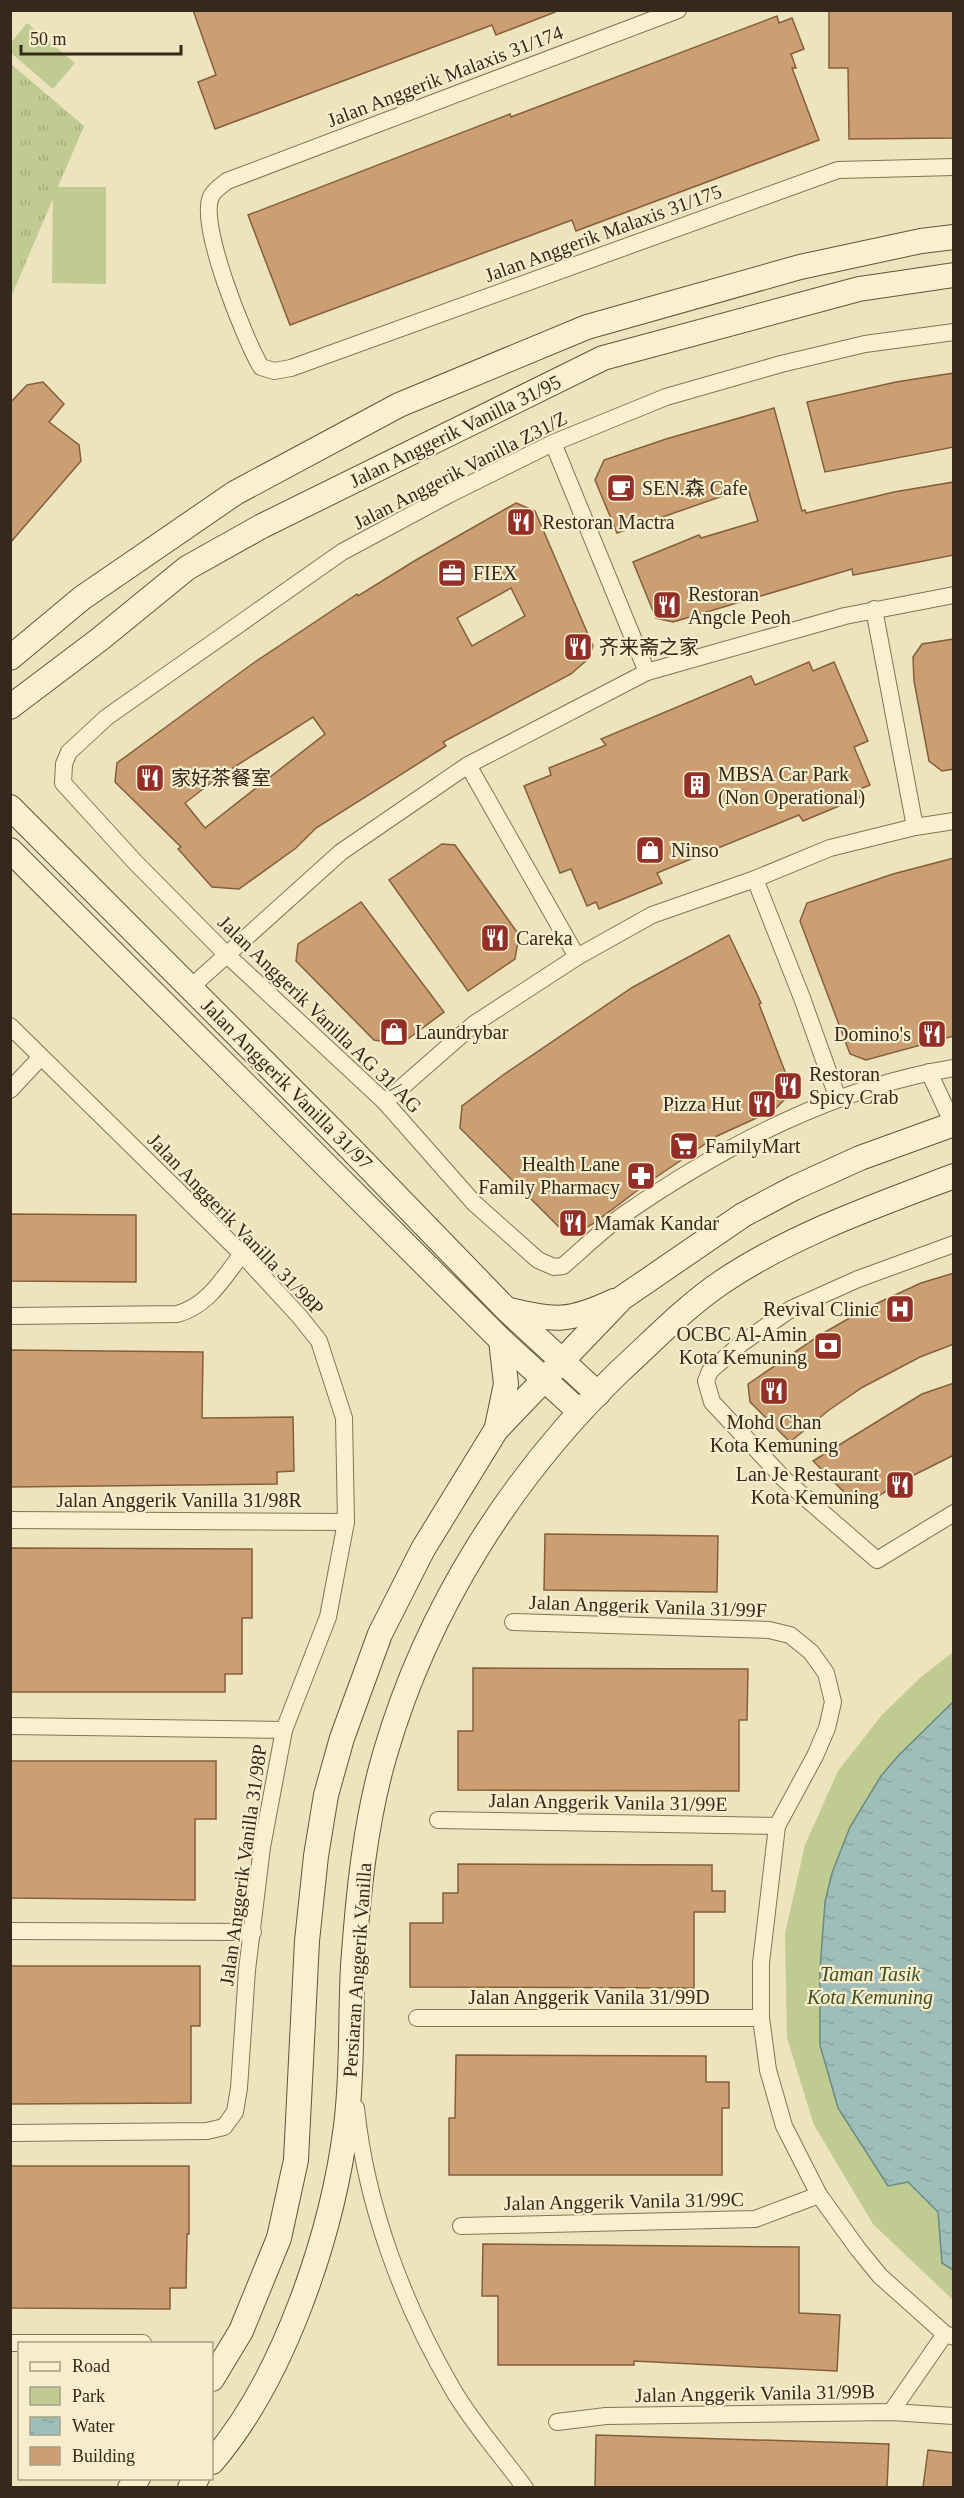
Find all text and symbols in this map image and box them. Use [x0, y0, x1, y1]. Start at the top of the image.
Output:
scale bar [21, 18, 182, 56]
street label: Jalan Anggerik Malaxis 31/174 [324, 21, 566, 132]
text: 50 m [30, 29, 67, 49]
street label: Jalan Anggerik Malaxis 31/175 [482, 180, 725, 287]
street label: Jalan Anggerik Vanilla 31/95 [346, 370, 565, 493]
street label: Jalan Anggerik Vanilla Z31/Z [350, 406, 571, 534]
cafe icon: SEN.森 Cafe [605, 472, 637, 504]
place label: SEN.森 Cafe [642, 477, 748, 499]
restaurant icon: Restoran Mactra [505, 506, 537, 538]
place label: Restoran Mactra [542, 511, 675, 533]
office icon: FIEX [436, 557, 468, 589]
place label: FIEX [473, 562, 518, 584]
place label: Restoran Angcle Peoh [688, 583, 791, 629]
restaurant icon: Restoran Angcle Peoh [651, 589, 683, 621]
restaurant icon: 齐来斋之家 [562, 631, 594, 663]
place label: 齐来斋之家 [599, 636, 699, 658]
restaurant icon: 家好茶餐室 [134, 762, 166, 794]
place label: MBSA Car Park (Non Operational) [718, 763, 865, 809]
place label: 家好茶餐室 [171, 767, 271, 789]
building icon: MBSA Car Park (Non Operational) [681, 769, 713, 801]
shop icon: Ninso [634, 834, 666, 866]
place label: Ninso [671, 839, 719, 861]
street label: Jalan Anggerik Vanilla AG 31/AG [213, 911, 426, 1118]
restaurant icon: Careka [479, 922, 511, 954]
place label: Careka [516, 927, 573, 949]
street label: Jalan Anggerik Vanilla 31/97 [196, 994, 377, 1175]
shop icon: Laundrybar [378, 1016, 410, 1048]
restaurant icon: Domino's [916, 1018, 948, 1050]
place label: Laundrybar [415, 1021, 509, 1044]
place label: Domino's [834, 1023, 911, 1045]
place label: Restoran Spicy Crab [809, 1063, 898, 1109]
restaurant icon: Restoran Spicy Crab [772, 1070, 804, 1102]
restaurant icon: Pizza Hut [746, 1088, 778, 1120]
place label: Pizza Hut [663, 1093, 741, 1115]
street label: Jalan Anggerik Vanilla 31/98P [143, 1129, 328, 1320]
supermarket icon: FamilyMart [668, 1130, 700, 1162]
place label: FamilyMart [705, 1135, 801, 1158]
place label: Health Lane Family Pharmacy [478, 1153, 620, 1199]
pharmacy icon: Health Lane Family Pharmacy [625, 1160, 657, 1192]
restaurant icon: Mamak Kandar [557, 1207, 589, 1239]
place label: Mamak Kandar [594, 1212, 719, 1234]
hospital icon: Revival Clinic [884, 1293, 916, 1325]
place label: Revival Clinic [763, 1298, 879, 1320]
place label: OCBC Al-Amin Kota Kemuning [676, 1323, 807, 1369]
bank icon: OCBC Al-Amin Kota Kemuning [812, 1330, 844, 1362]
restaurant icon: Mohd Chan Kota Kemuning [758, 1375, 790, 1407]
place label: Mohd Chan Kota Kemuning [710, 1411, 838, 1457]
place label: Lan Je Restaurant Kota Kemuning [736, 1463, 879, 1509]
restaurant icon: Lan Je Restaurant Kota Kemuning [884, 1469, 916, 1501]
street label: Jalan Anggerik Vanilla 31/98R [56, 1489, 303, 1512]
street label: Jalan Anggerik Vanila 31/99F [529, 1591, 767, 1622]
street label: Jalan Anggerik Vanilla 31/98P [215, 1743, 272, 1987]
street label: Jalan Anggerik Vanila 31/99E [488, 1789, 728, 1816]
street label: Persiaran Anggerik Vanilla [339, 1862, 376, 2078]
park label: Taman Tasik Kota Kemuning [806, 1963, 933, 2009]
street label: Jalan Anggerik Vanila 31/99D [468, 1986, 710, 2009]
street label: Jalan Anggerik Vanila 31/99C [504, 2188, 744, 2215]
legend [18, 2342, 213, 2480]
text: Road [72, 2356, 110, 2376]
street label: Jalan Anggerik Vanila 31/99B [635, 2380, 875, 2407]
text: Park [72, 2386, 105, 2406]
text: Water [72, 2416, 115, 2436]
text: Building [72, 2446, 135, 2466]

